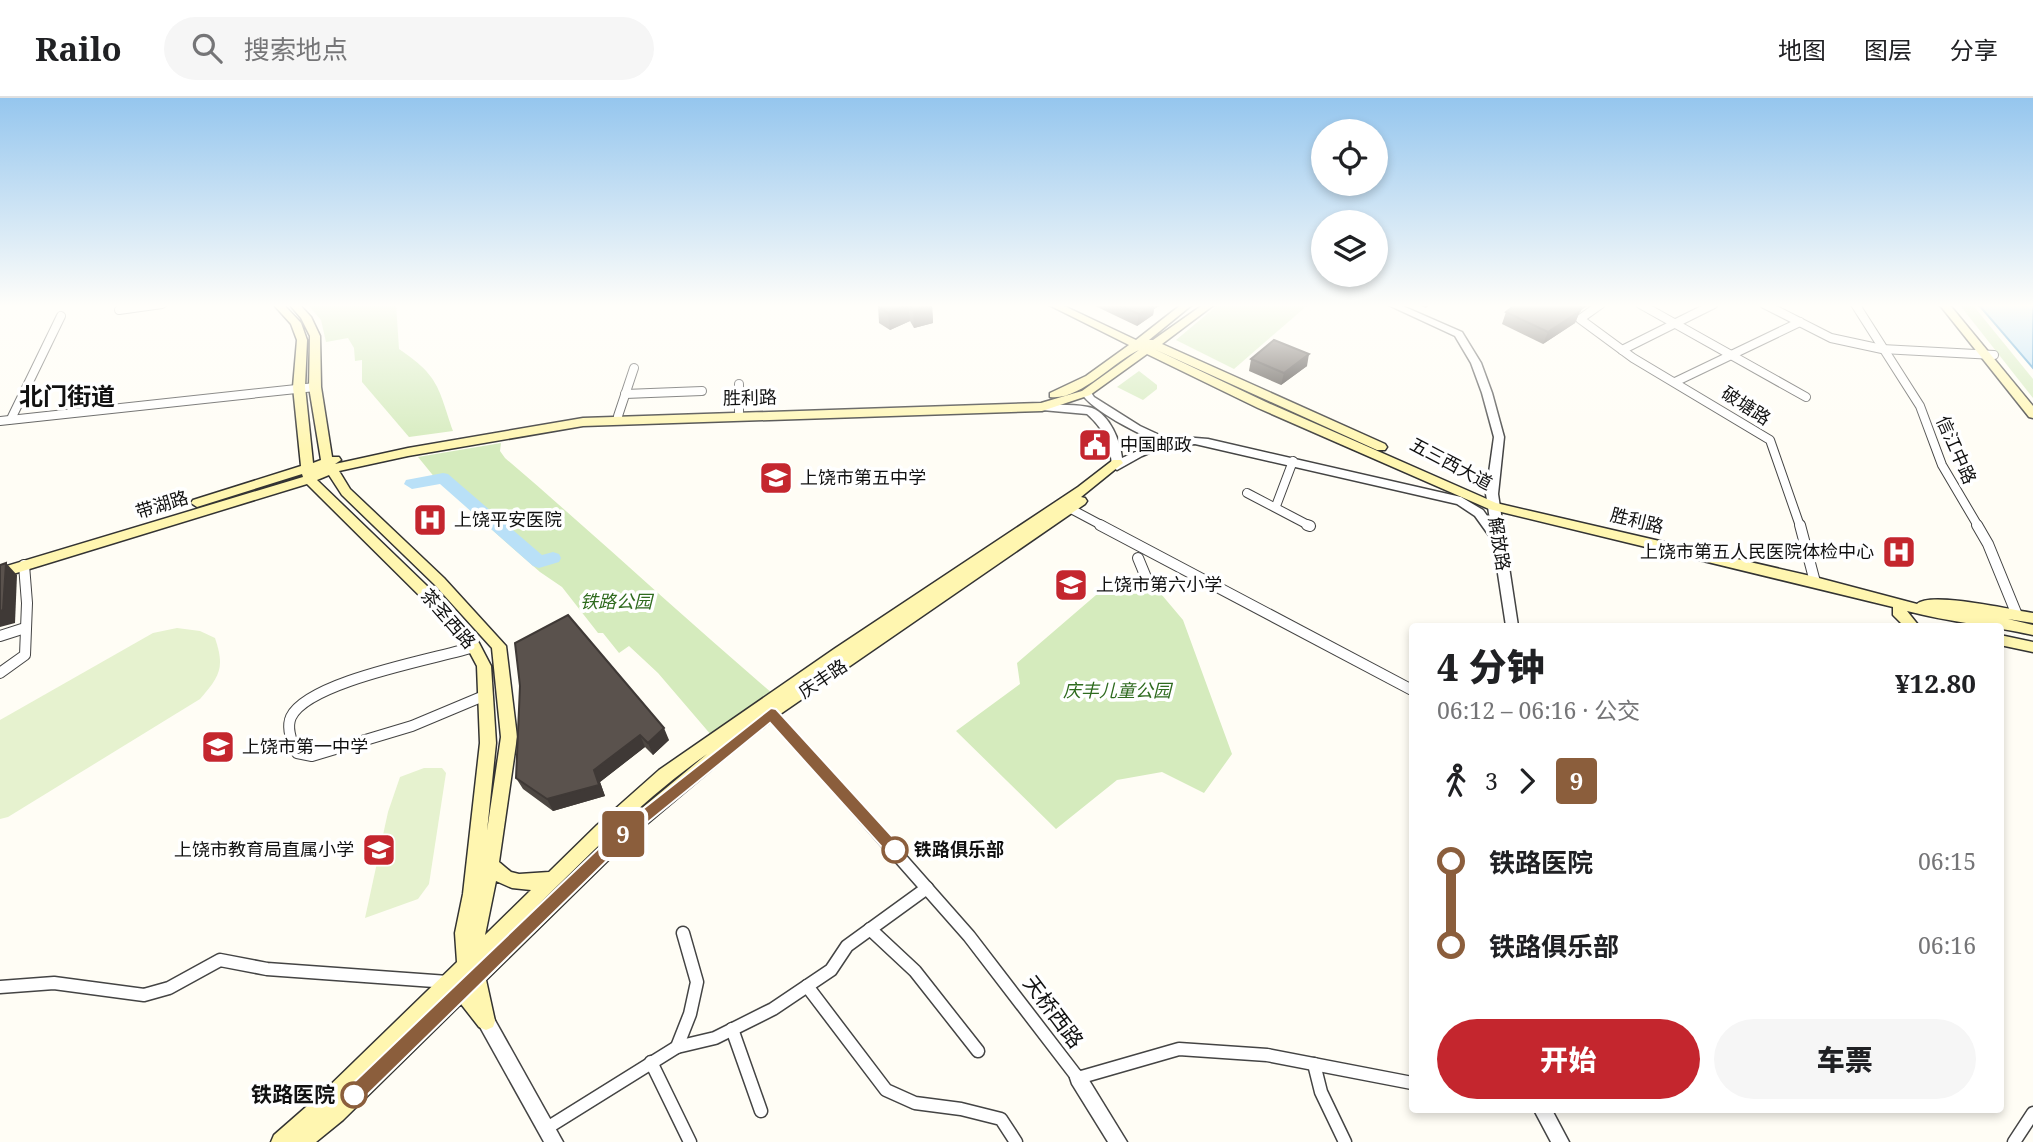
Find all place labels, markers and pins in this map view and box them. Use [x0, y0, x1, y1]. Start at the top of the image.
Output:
public building icon: 中国邮政 [1076, 426, 1114, 464]
place label: 中国邮政 [1120, 432, 1192, 456]
school or university icon: 上饶市第五中学 [757, 459, 795, 497]
place label: 上饶市第五中学 [800, 465, 926, 489]
hospital icon: 上饶平安医院 [411, 501, 449, 539]
place label: 上饶平安医院 [454, 507, 562, 531]
hospital icon: 上饶市第五人民医院体检中心 [1880, 533, 1918, 571]
place label: 上饶市第五人民医院体检中心 [1640, 539, 1874, 563]
school or university icon: 上饶市第六小学 [1052, 566, 1090, 604]
place label: 上饶市第六小学 [1096, 572, 1222, 596]
school or university icon: 上饶市第一中学 [199, 728, 237, 766]
place label: 上饶市第一中学 [242, 734, 368, 758]
school or university icon: 上饶市教育局直属小学 [360, 831, 398, 869]
place label: 上饶市教育局直属小学 [174, 837, 354, 861]
marker: 铁路俱乐部 [882, 837, 908, 863]
place label: 铁路俱乐部 [914, 837, 1004, 861]
place label: 铁路医院 [251, 1080, 335, 1108]
marker: 铁路医院 [341, 1082, 367, 1108]

